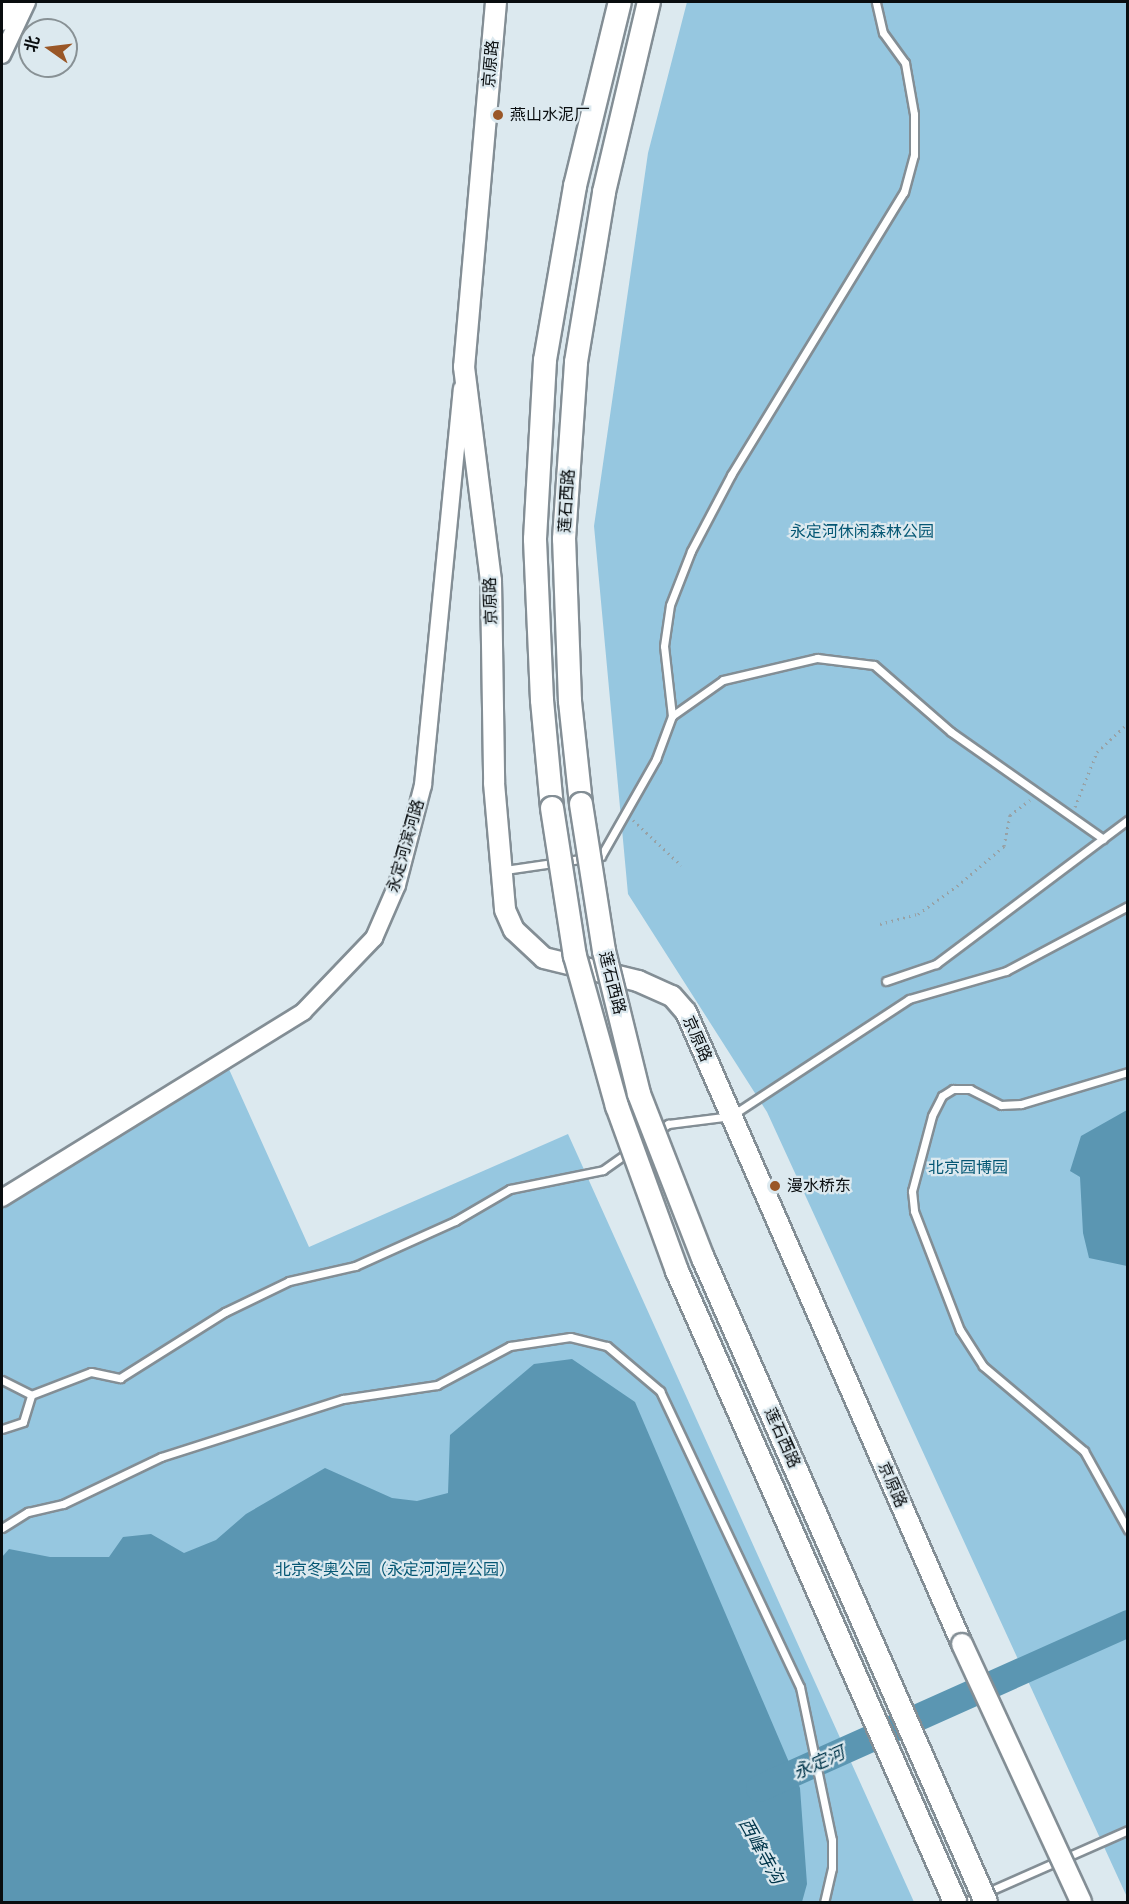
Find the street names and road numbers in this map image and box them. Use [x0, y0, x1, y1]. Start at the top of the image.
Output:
street label: 京原路 [479, 39, 503, 89]
street label: 莲石西路 [555, 468, 579, 534]
street label: 京原路 [481, 577, 501, 625]
street label: 永定河滨河路 [384, 797, 428, 895]
street label: 莲石西路 [595, 950, 629, 1016]
street label: 京原路 [678, 1013, 716, 1065]
street label: 莲石西路 [760, 1405, 804, 1471]
street label: 京原路 [873, 1459, 911, 1511]

